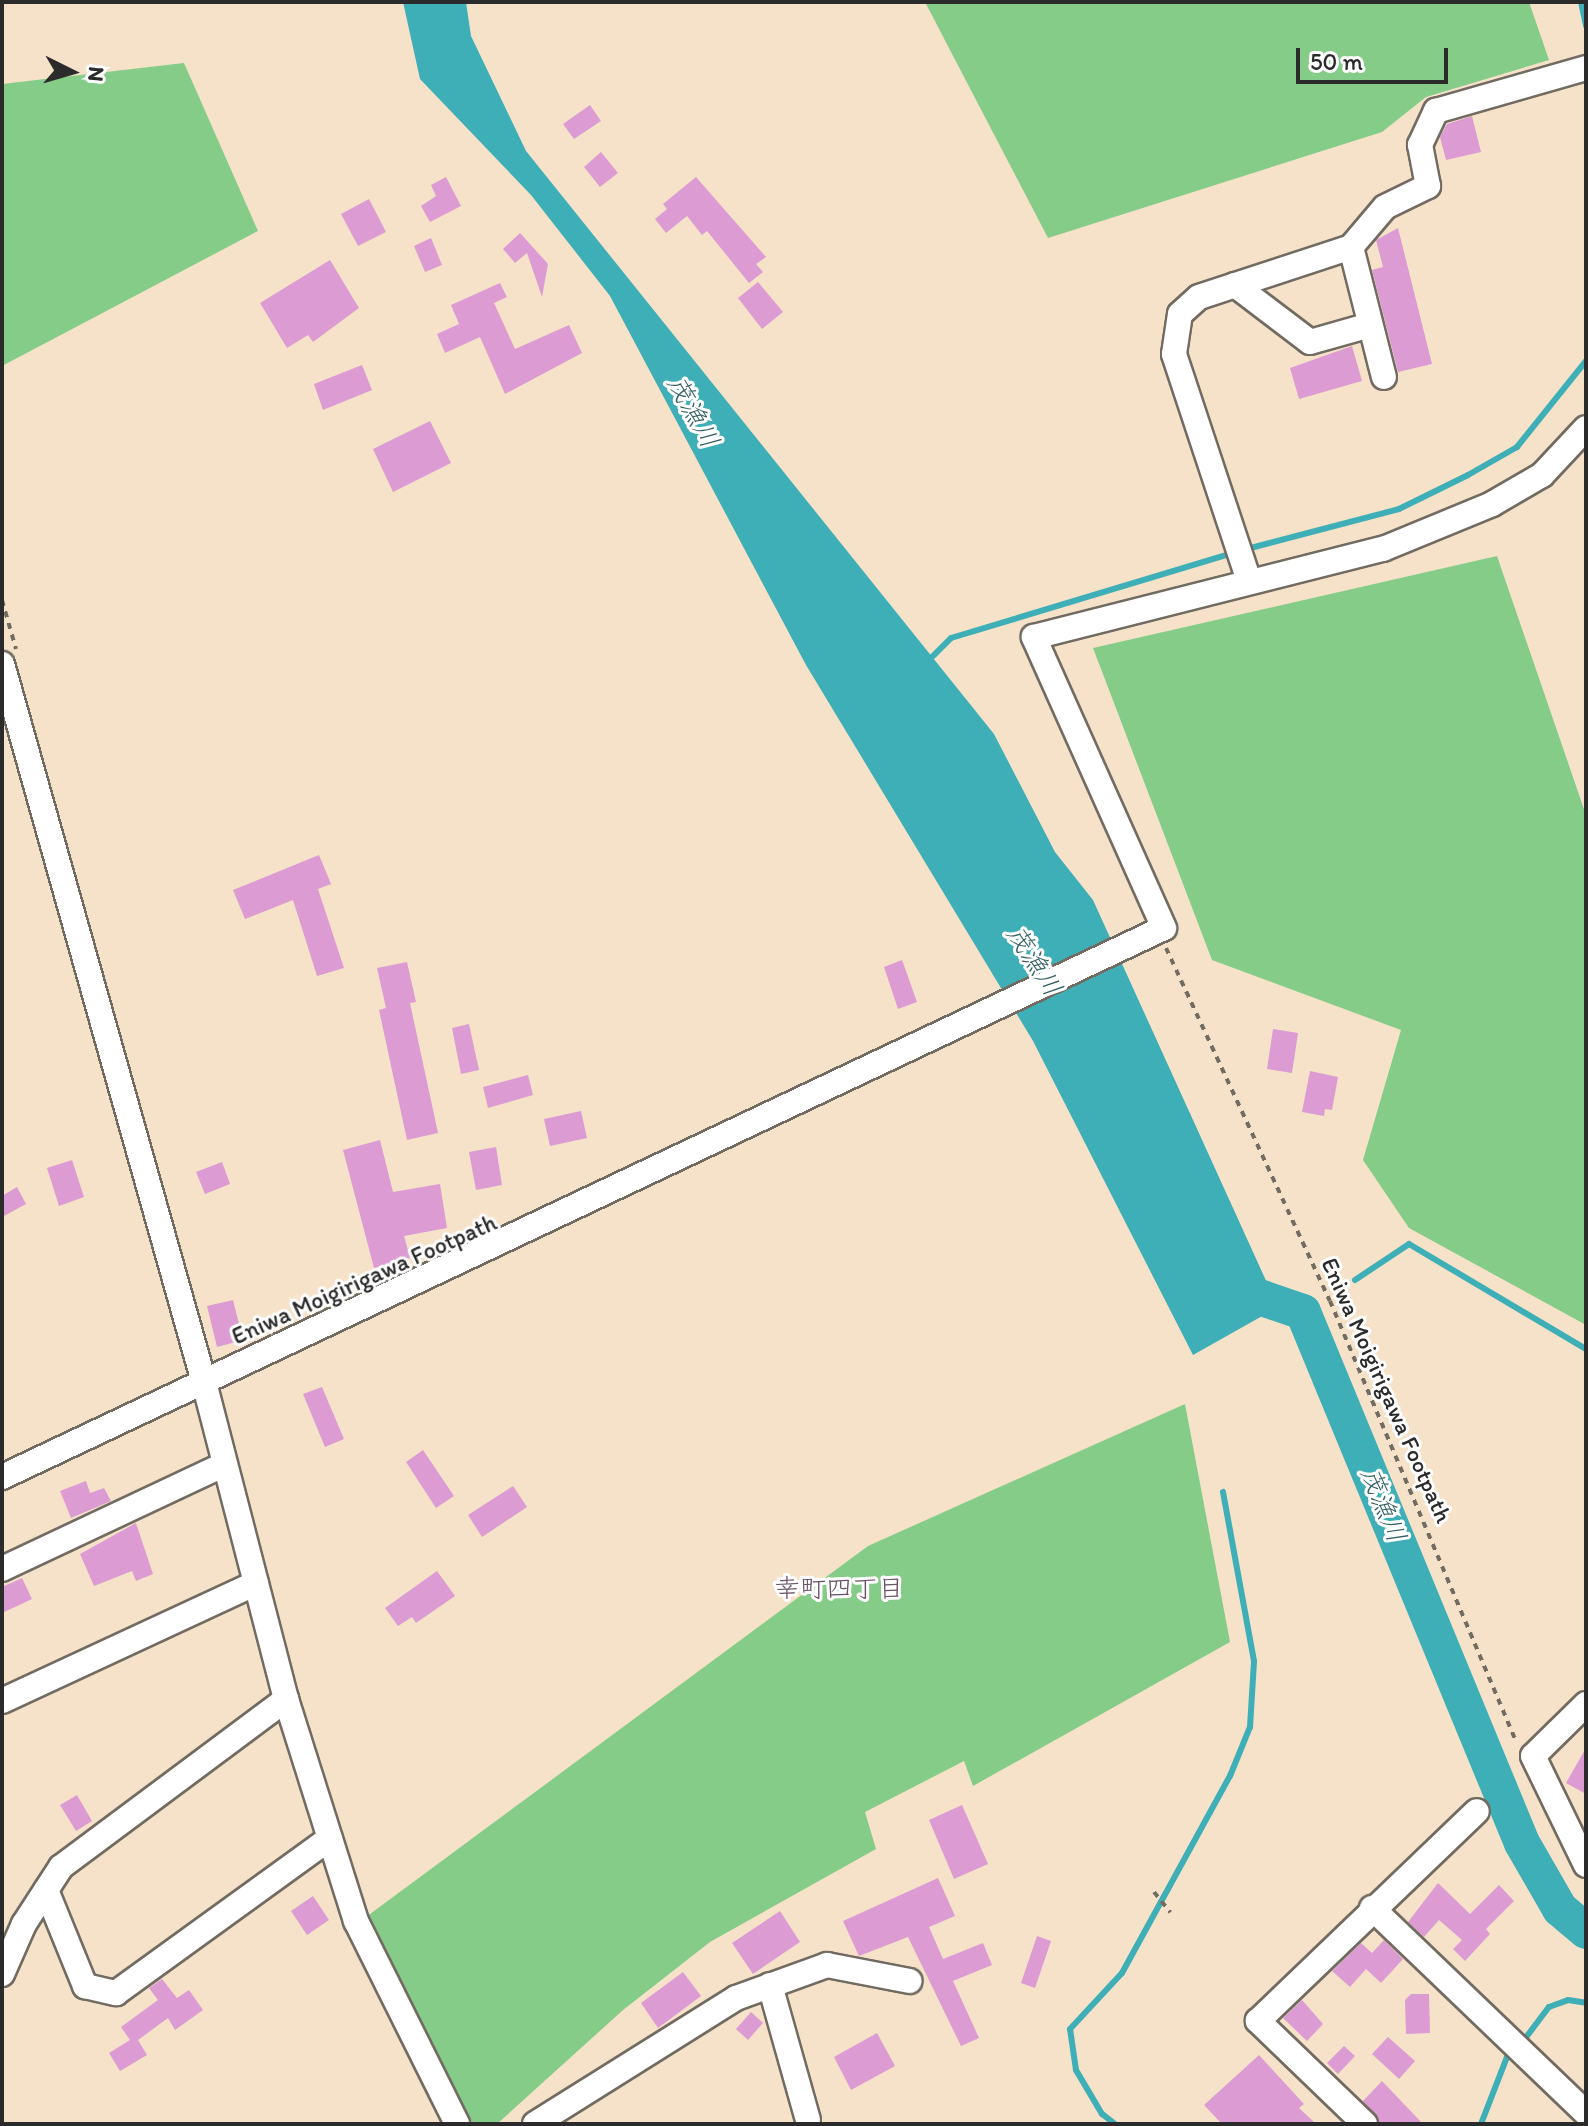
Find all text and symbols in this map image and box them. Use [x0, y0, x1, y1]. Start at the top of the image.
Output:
north arrow [32, 32, 112, 112]
scale bar [1300, 32, 1452, 82]
text: 50 m [1310, 47, 1363, 76]
text: N [82, 66, 111, 83]
water label: 茂漁川 [660, 370, 726, 454]
water label: 茂漁川 [1000, 920, 1068, 1002]
street label: Eniwa Moigirigawa Footpath [227, 1208, 501, 1350]
street label: Eniwa Moigirigawa Footpath [1316, 1253, 1458, 1527]
water label: 茂漁川 [1354, 1463, 1412, 1547]
district label: 幸町四丁目 [774, 1573, 904, 1605]

